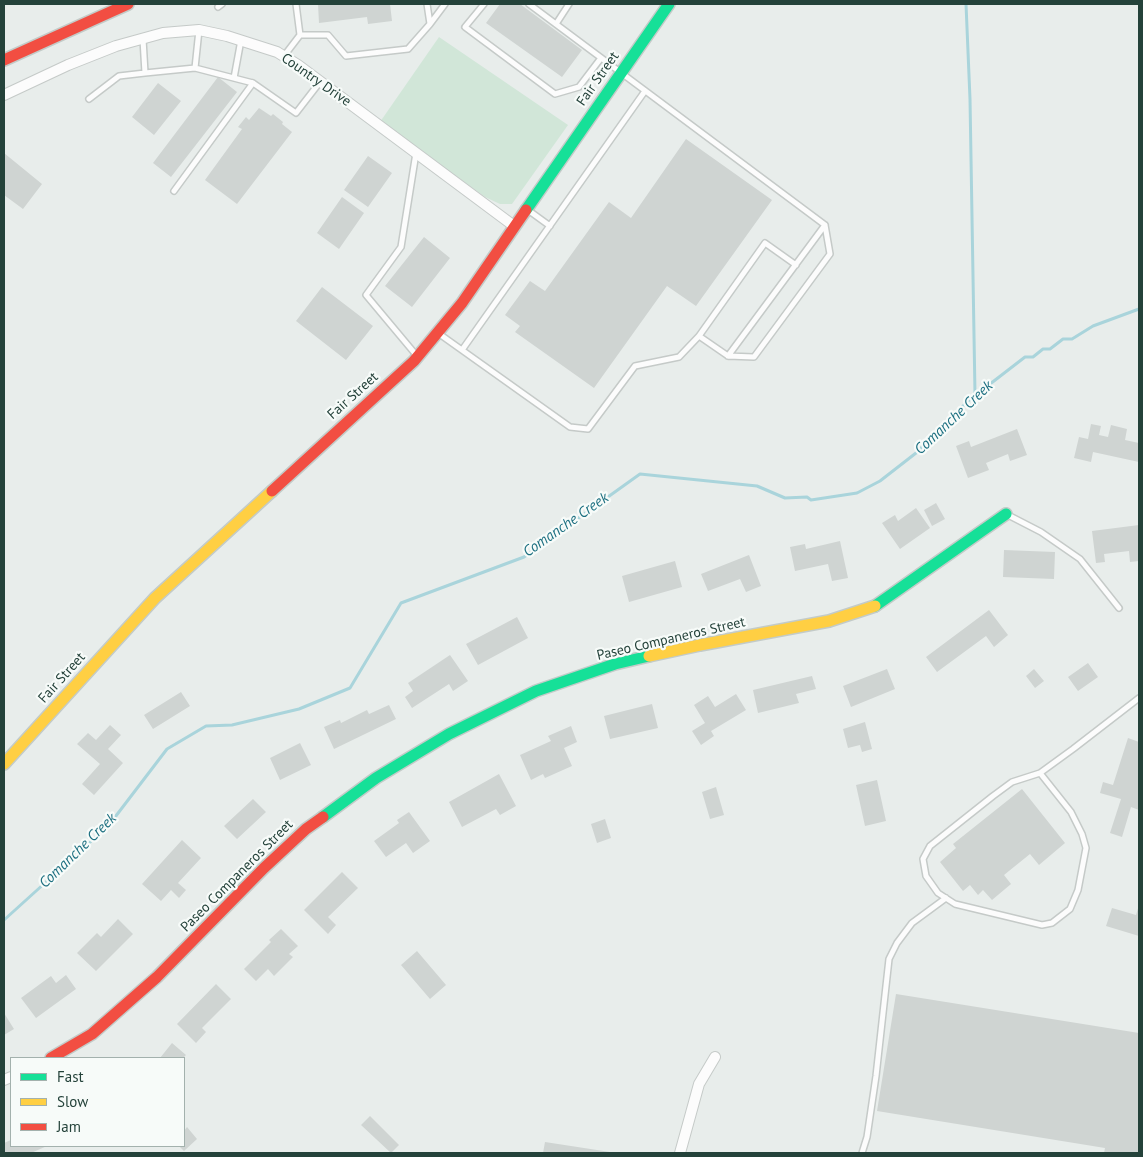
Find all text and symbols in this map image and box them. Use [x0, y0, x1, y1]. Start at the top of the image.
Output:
street label: Fair Street [573, 49, 623, 109]
street label: Country Drive [278, 50, 354, 110]
street label: Fair Street [324, 369, 382, 423]
water label: Comanche Creek [911, 377, 997, 459]
water label: Comanche Creek [520, 489, 612, 561]
street label: Paseo Companeros Street [595, 614, 747, 664]
street label: Fair Street [35, 649, 89, 707]
water label: Comanche Creek [36, 810, 120, 892]
street label: Paseo Companeros Street [177, 816, 297, 936]
legend [10, 1057, 185, 1147]
text: Fast [57, 1067, 84, 1086]
text: Slow [57, 1092, 88, 1111]
text: Jam [57, 1117, 81, 1136]

